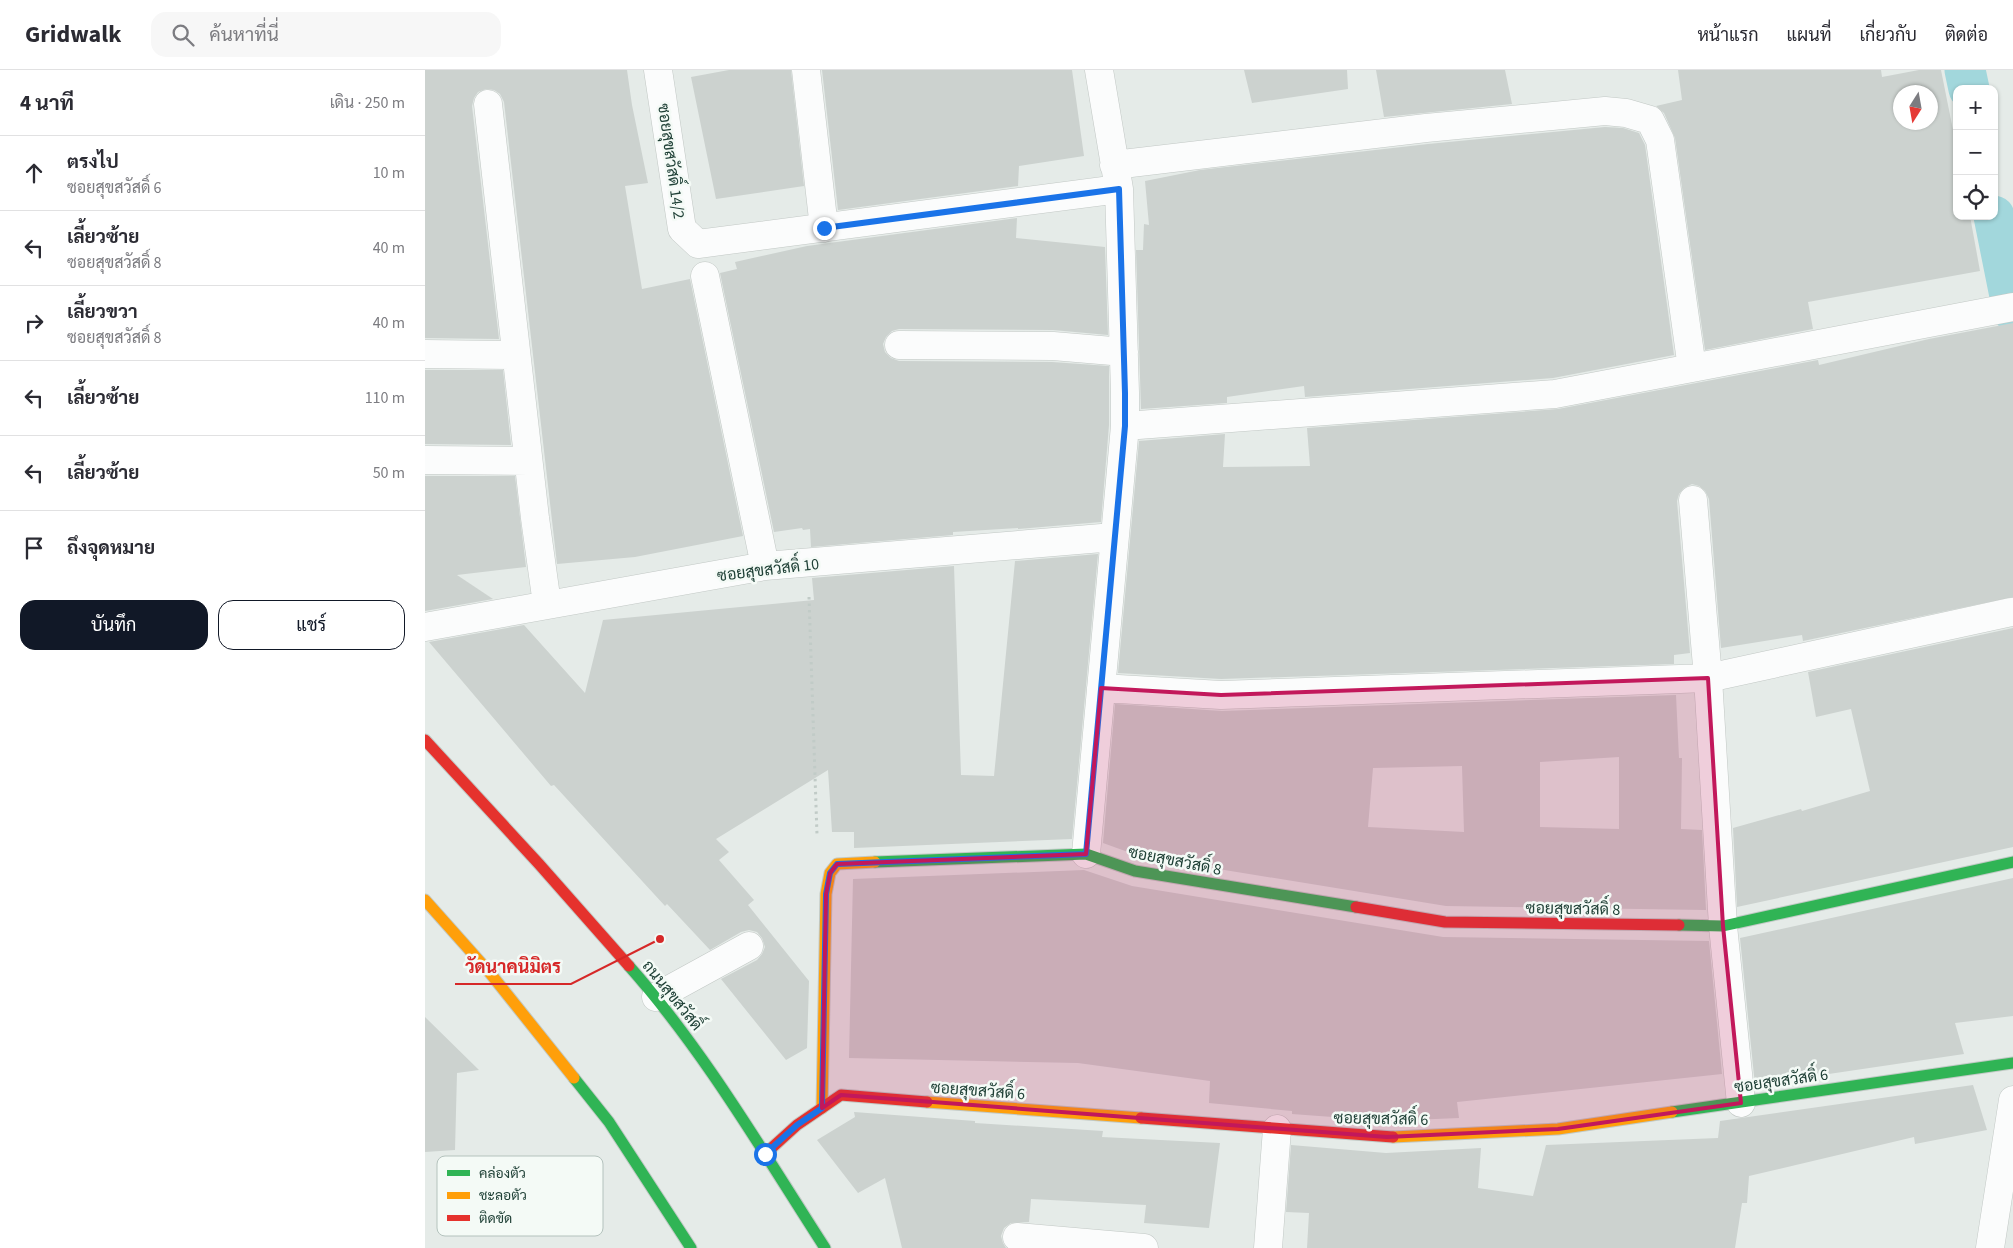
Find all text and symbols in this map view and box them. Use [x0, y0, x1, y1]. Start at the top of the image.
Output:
search box [151, 12, 501, 57]
text: Gridwalk [25, 17, 121, 52]
icon: search [169, 21, 197, 49]
text: ค้นหาที่นี่ [209, 22, 279, 49]
text: หน้าแรก [1697, 23, 1759, 48]
text: แผนที่ [1787, 23, 1831, 48]
text: เกี่ยวกับ [1859, 23, 1917, 48]
text: ติดต่อ [1945, 23, 1988, 48]
north arrow [1893, 85, 1938, 130]
map controls [1953, 85, 1998, 220]
button: + [1953, 85, 1998, 130]
text: 4 นาที [20, 88, 74, 118]
text: เดิน · 250 m [330, 92, 405, 114]
street label: ซอยสุขสวัสดิ์ 14/2 [652, 102, 694, 220]
button: − [1953, 130, 1998, 175]
text: ตรงไป [67, 149, 119, 176]
icon: ahead [20, 159, 48, 187]
text: 10 m [373, 162, 405, 184]
button: locate [1953, 175, 1998, 220]
text: ซอยสุขสวัสดิ์ 6 [67, 177, 162, 199]
route end [813, 217, 836, 240]
text: เลี้ยวซ้าย [67, 224, 139, 251]
icon: left [20, 234, 48, 262]
text: 40 m [373, 237, 405, 259]
text: ซอยสุขสวัสดิ์ 8 [67, 252, 162, 274]
text: เลี้ยวขวา [67, 299, 138, 326]
icon: right [20, 309, 48, 337]
text: 40 m [373, 312, 405, 334]
text: ซอยสุขสวัสดิ์ 8 [67, 327, 162, 349]
icon: left [20, 384, 48, 412]
text: เลี้ยวซ้าย [67, 385, 139, 412]
text: 110 m [365, 387, 405, 409]
icon: left [20, 459, 48, 487]
text: เลี้ยวซ้าย [67, 460, 139, 487]
text: 50 m [373, 462, 405, 484]
icon: arrive [20, 534, 48, 562]
text: ถึงจุดหมาย [67, 535, 155, 562]
street label: ซอยสุขสวัสดิ์ 10 [715, 549, 820, 587]
button: บันทึก [20, 600, 208, 650]
button: แชร์ [218, 600, 405, 650]
street label: ซอยสุขสวัสดิ์ 8 [1126, 837, 1224, 881]
street label: ซอยสุขสวัสดิ์ 8 [1526, 893, 1621, 921]
callout: วัดนาคนิมิตร [455, 951, 571, 984]
street label: ถนนสุขสวัสดิ์ [637, 953, 711, 1035]
text: วัดนาคนิมิตร [465, 955, 561, 980]
street label: ซอยสุขสวัสดิ์ 6 [1732, 1059, 1830, 1098]
street label: ซอยสุขสวัสดิ์ 6 [930, 1072, 1026, 1105]
street label: ซอยสุขสวัสดิ์ 6 [1334, 1103, 1429, 1131]
route start [754, 1143, 777, 1166]
legend [437, 1156, 603, 1236]
text: คล่องตัว [479, 1164, 526, 1184]
text: ชะลอตัว [479, 1186, 527, 1206]
text: ติดขัด [479, 1209, 512, 1229]

